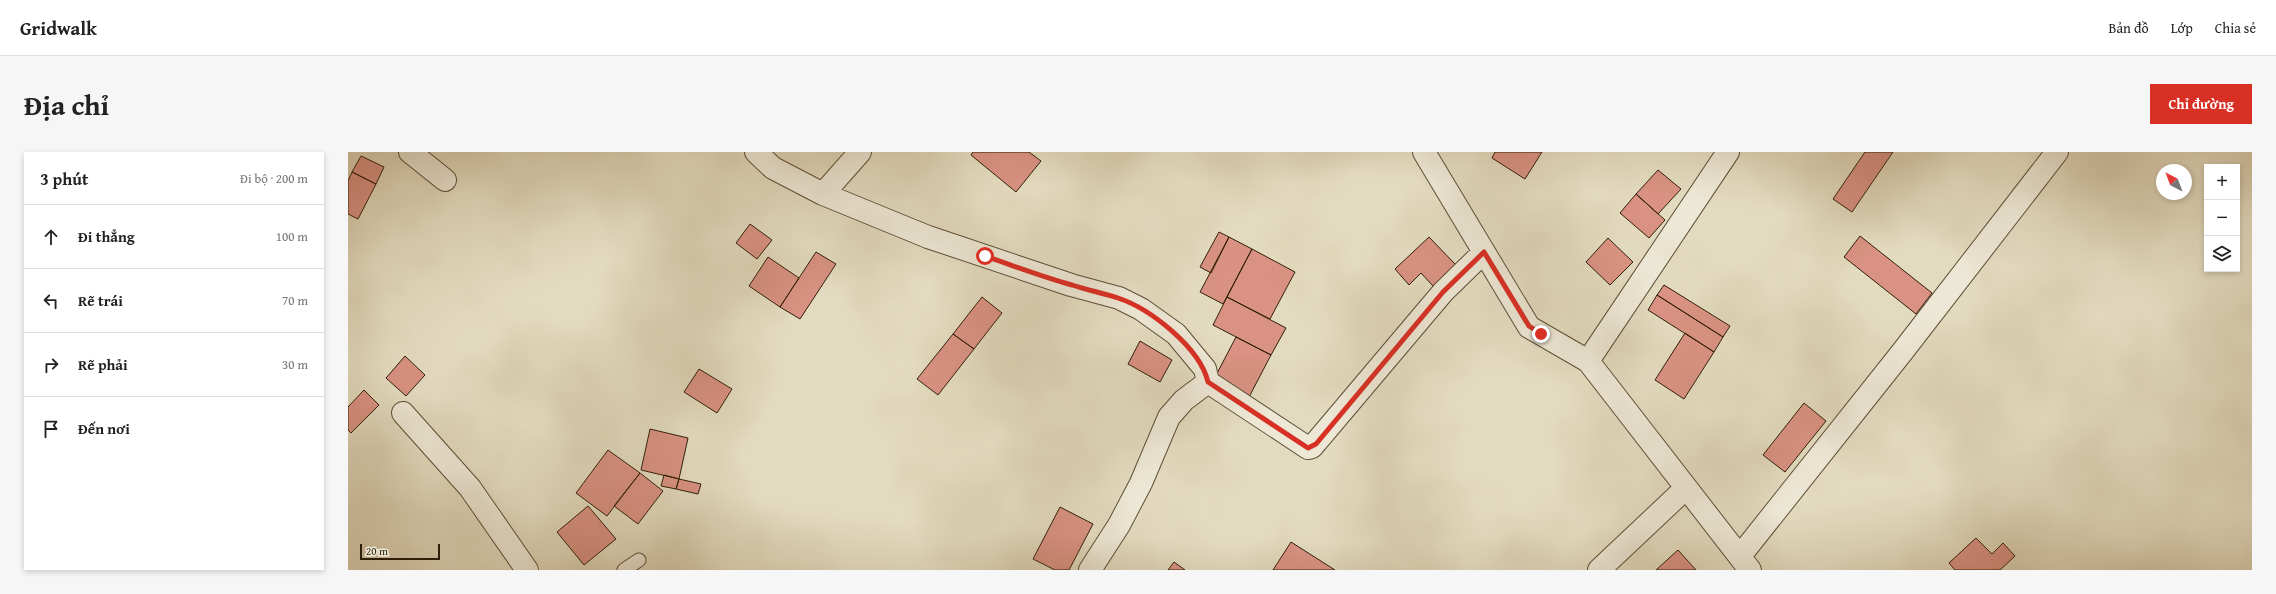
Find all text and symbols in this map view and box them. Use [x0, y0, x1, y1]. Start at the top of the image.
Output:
text: Gridwalk [20, 14, 97, 42]
text: Bản đồ [2109, 18, 2149, 38]
text: Lớp [2171, 18, 2193, 38]
text: Chia sẻ [2215, 18, 2256, 38]
text: Địa chỉ [24, 84, 109, 125]
button: Chỉ đường [2150, 84, 2252, 124]
north arrow [2156, 164, 2192, 200]
map controls [2204, 164, 2240, 272]
button: + [2204, 164, 2240, 200]
text: 3 phút [40, 166, 88, 191]
text: Đi bộ · 200 m [240, 169, 308, 188]
button: − [2204, 200, 2240, 236]
icon: ahead [40, 226, 62, 248]
text: Đi thẳng [78, 226, 135, 247]
text: 100 m [276, 227, 308, 246]
button: layers [2204, 236, 2240, 272]
route start [976, 247, 994, 265]
icon: left [40, 290, 62, 312]
text: Rẽ trái [78, 290, 123, 311]
text: 70 m [282, 291, 308, 310]
route end [1532, 325, 1550, 343]
icon: right [40, 354, 62, 376]
text: Rẽ phải [78, 354, 128, 375]
text: 30 m [282, 355, 308, 374]
icon: arrive [40, 418, 62, 440]
text: Đến nơi [78, 418, 130, 439]
scale bar [360, 542, 440, 561]
text: 20 m [366, 543, 388, 559]

